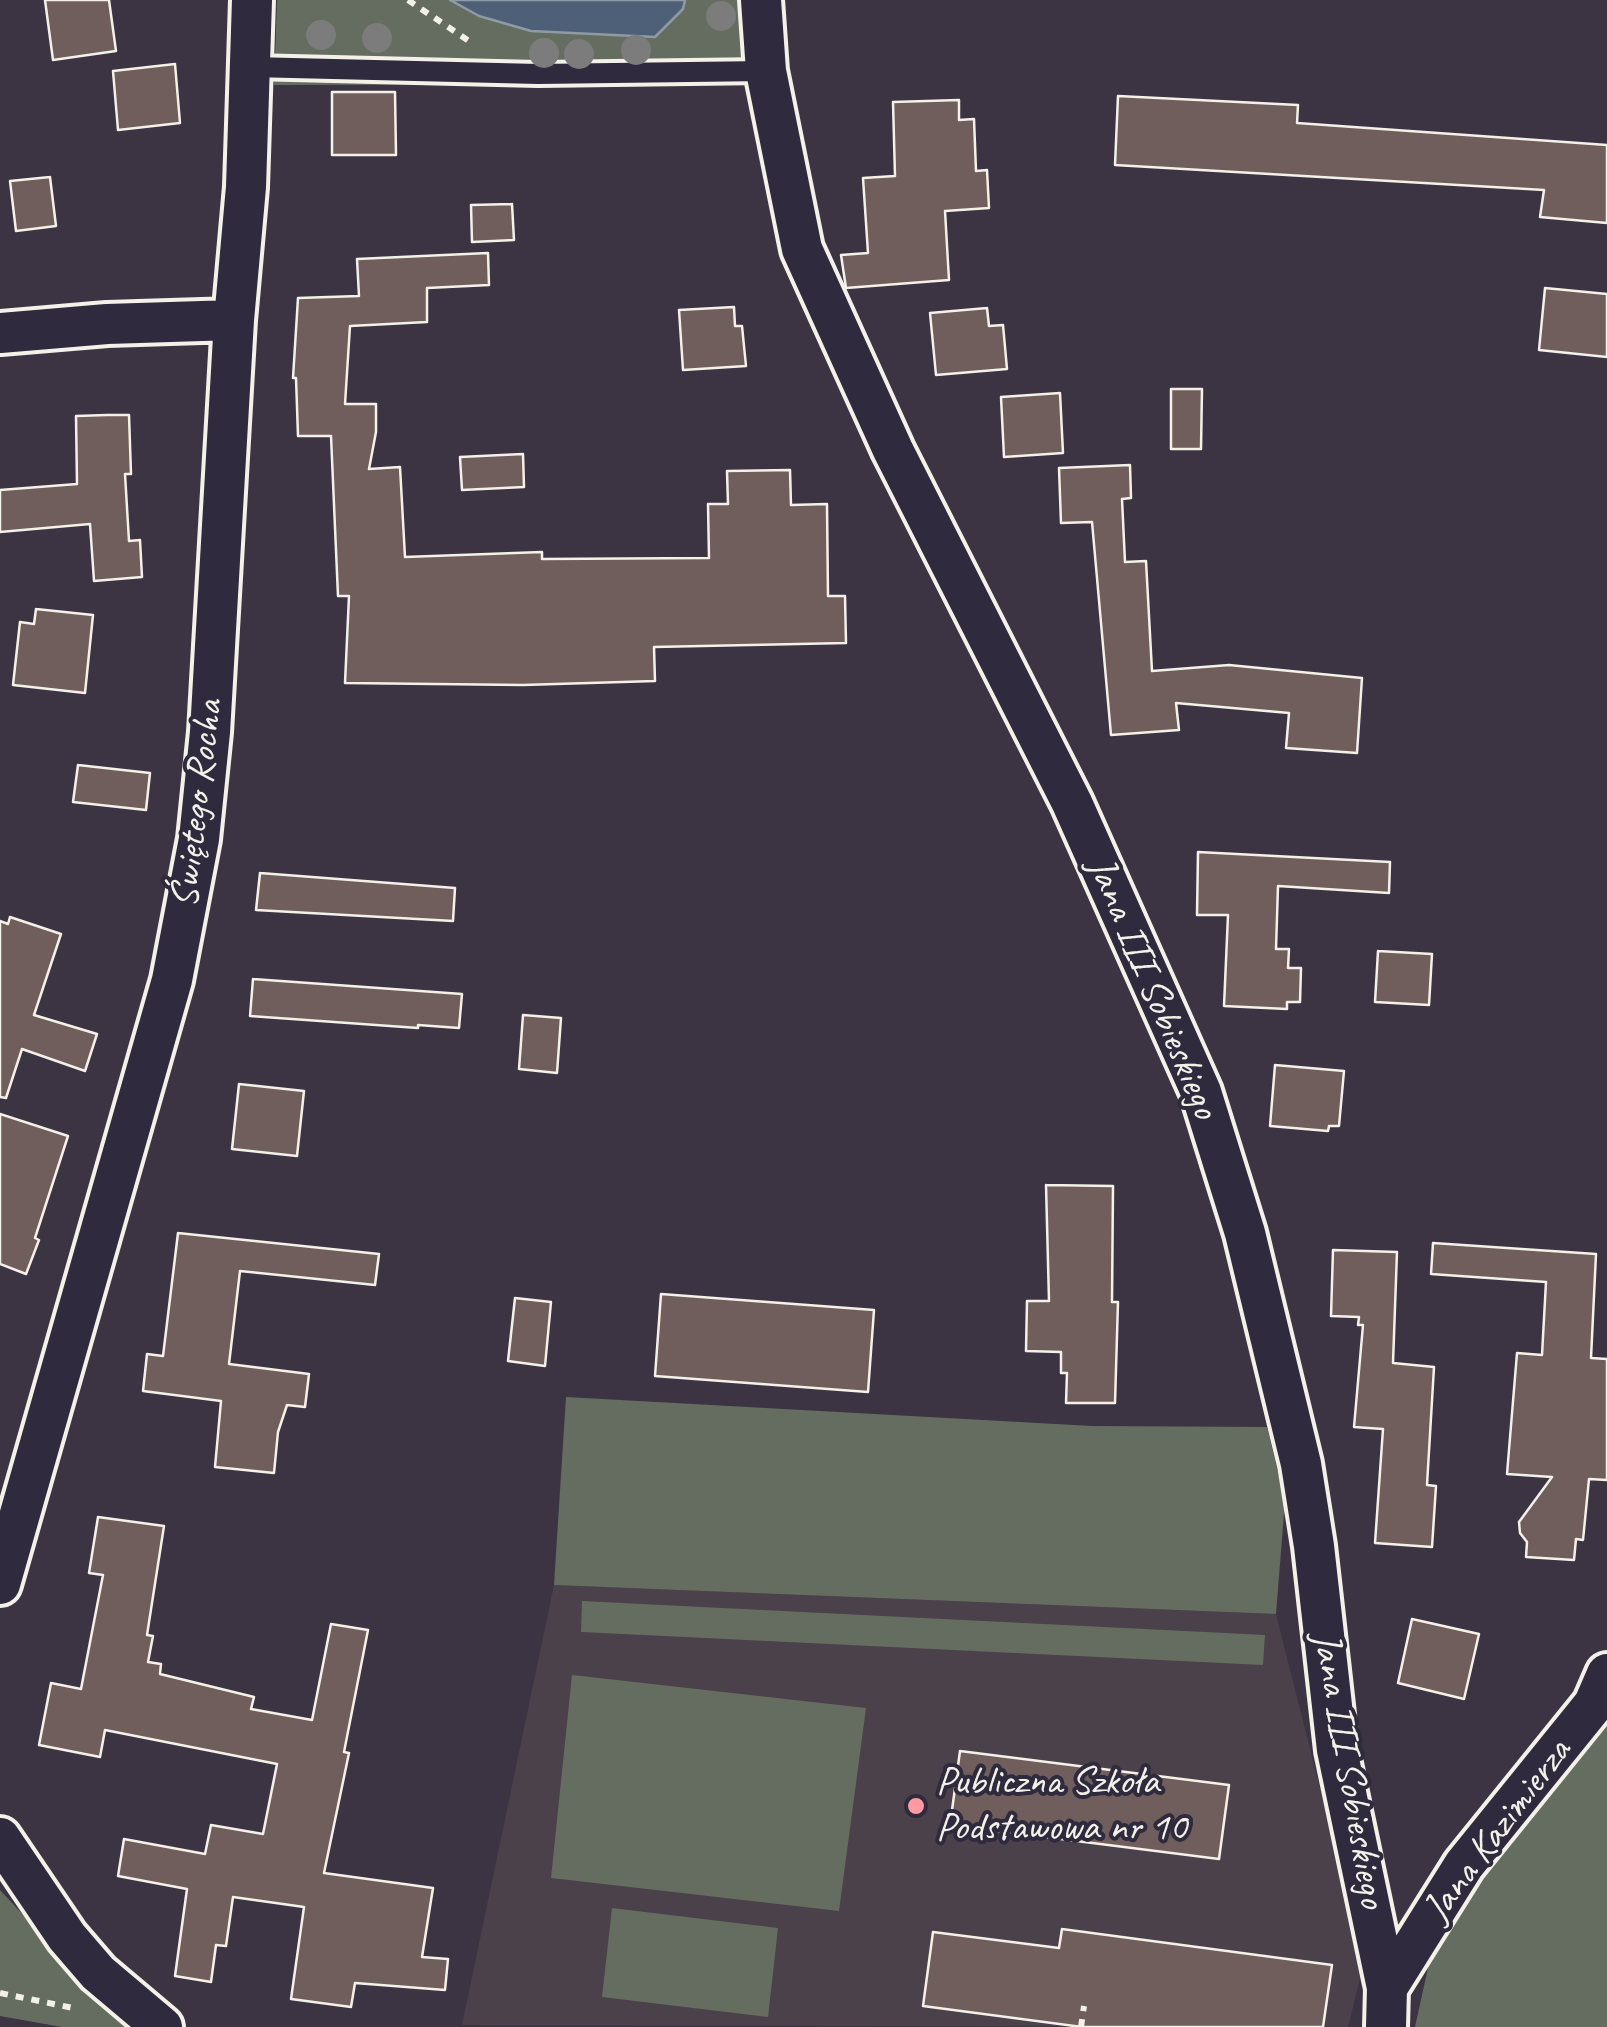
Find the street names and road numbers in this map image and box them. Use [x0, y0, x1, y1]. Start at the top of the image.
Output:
street label: Świętego Rocha [161, 697, 235, 911]
street label: Jana III Sobieskiego [1075, 850, 1229, 1126]
street label: Jana III Sobieskiego [1300, 1628, 1396, 1912]
street label: Jana Kazimierza [1414, 1730, 1582, 1932]

